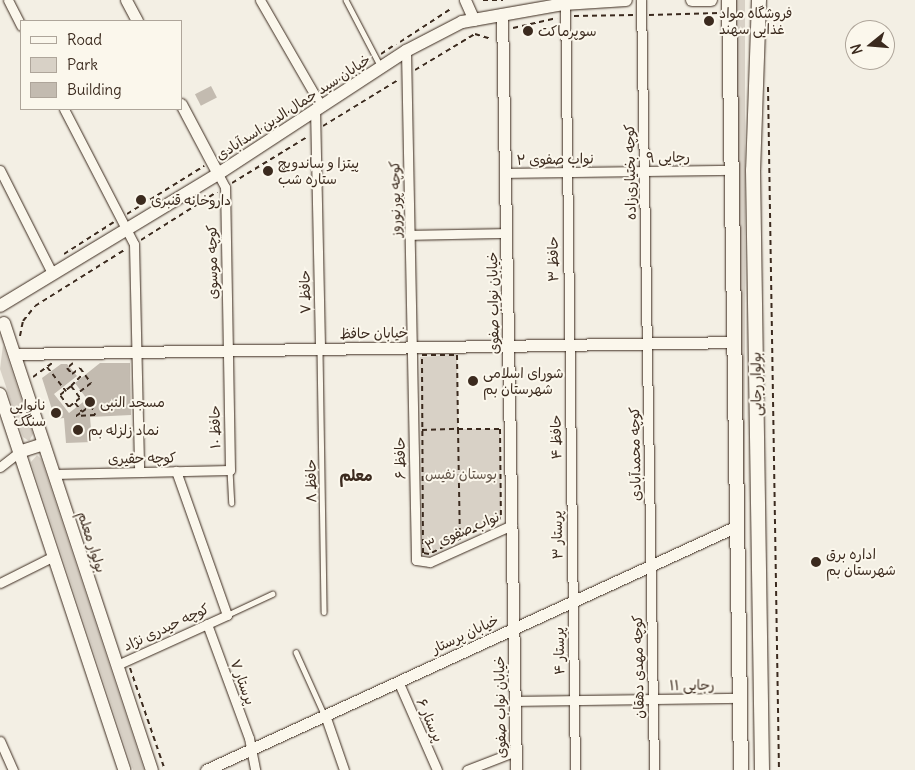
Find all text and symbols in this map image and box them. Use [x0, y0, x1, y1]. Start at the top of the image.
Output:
place label: فروشگاه مواد غذایی سهند [719, 5, 792, 38]
marker: فروشگاه مواد غذایی سهند [703, 15, 715, 27]
legend [20, 20, 182, 110]
north arrow [845, 20, 895, 70]
place label: سوپرماکت [538, 23, 597, 39]
marker: سوپرماکت [522, 25, 534, 37]
text: Road [67, 30, 102, 49]
text: N [847, 42, 867, 56]
street label: خیابان سید جمال الدین اسدآبادی [213, 51, 373, 163]
text: Park [67, 55, 98, 74]
text: Building [67, 80, 122, 99]
street label: کوچه بختیاری‌زاده [621, 124, 639, 220]
street label: رجایی ۹ [646, 148, 690, 166]
street label: نواب صفوی ۲ [516, 150, 594, 168]
place label: پیتزا و ساندویچ ستاره شب [278, 155, 359, 188]
street label: کوچه پورنوروز [386, 161, 404, 237]
marker: پیتزا و ساندویچ ستاره شب [262, 165, 274, 177]
place label: داروخانه قنبری [151, 192, 231, 208]
marker: داروخانه قنبری [135, 194, 147, 206]
street label: کوچه موسوی [203, 225, 221, 299]
street label: حافظ ۳ [544, 236, 562, 282]
street label: خیابان نواب صفوی [484, 252, 502, 354]
street label: حافظ ۷ [296, 270, 314, 314]
street label: خیابان حافظ [339, 324, 409, 342]
street label: بولوار رجایی [747, 352, 765, 416]
place label: شورای اسلامی شهرستان بم [483, 365, 564, 398]
marker: شورای اسلامی شهرستان بم [467, 375, 479, 387]
place label: مسجد النبی [100, 394, 165, 410]
marker: مسجد النبی [84, 396, 96, 408]
place label: نانوایی سنگک [10, 397, 46, 430]
street label: حافظ ۱۰ [206, 405, 224, 449]
marker: نانوایی سنگک [50, 407, 62, 419]
street label: کوچه محمدآبادی [626, 407, 644, 501]
street label: حافظ ۴ [547, 415, 565, 459]
place label: نماد زلزله بم [88, 422, 160, 438]
marker: نماد زلزله بم [72, 424, 84, 436]
street label: حافظ ۶ [391, 437, 409, 479]
street label: کوچه حقیری [108, 449, 176, 467]
street label: حافظ ۸ [302, 459, 320, 503]
park label: بوستان نفیس [425, 466, 497, 482]
district label: معلم [339, 467, 373, 485]
street label: نواب صفوی ۳ [422, 508, 502, 554]
street label: بولوار معلم [74, 509, 110, 575]
street label: پرستار ۳ [548, 510, 566, 560]
place label: اداره برق شهرستان بم [826, 546, 896, 578]
marker: اداره برق شهرستان بم [810, 556, 822, 568]
street label: کوچه حیدری نژاد [120, 600, 212, 654]
street label: خیابان پرستار [429, 611, 501, 657]
street label: کوچه مهدی دهقان [629, 615, 647, 719]
street label: پرستار ۴ [550, 627, 568, 675]
street label: خیابان نواب صفوی [491, 656, 509, 758]
street label: پرستار ۷ [227, 657, 259, 707]
street label: رجایی ۱۱ [669, 676, 715, 694]
street label: پرستار ۶ [413, 696, 447, 744]

